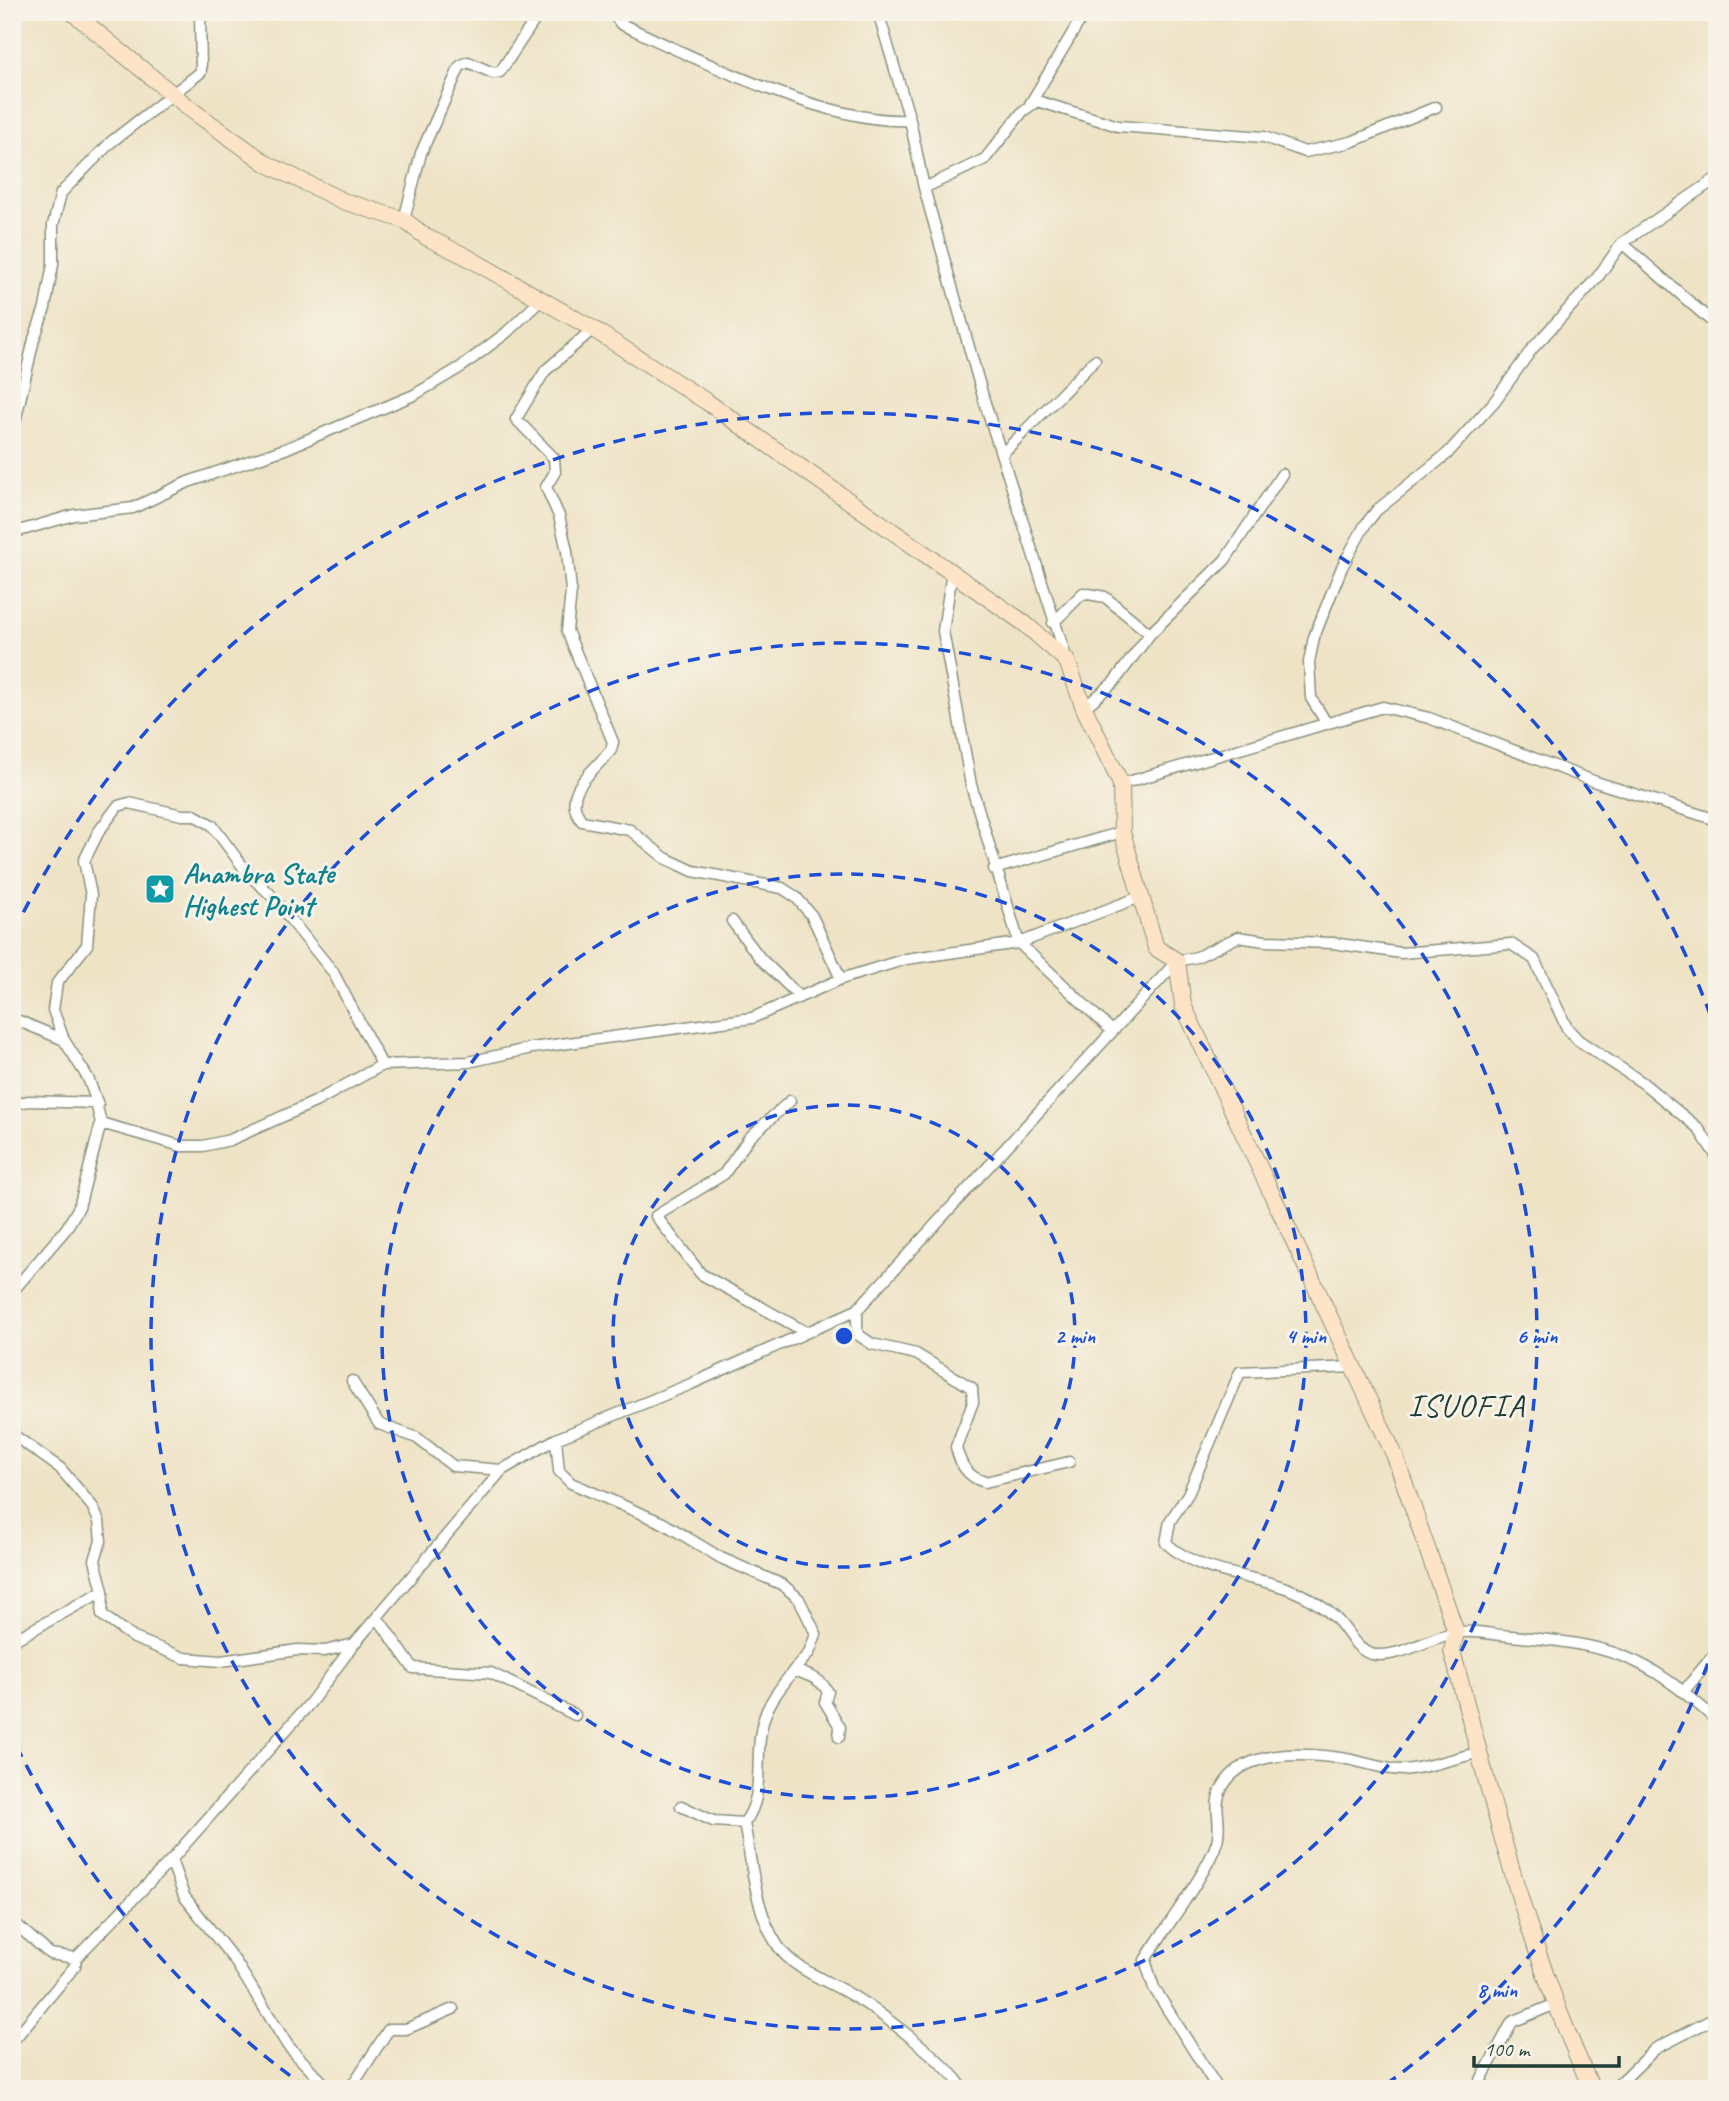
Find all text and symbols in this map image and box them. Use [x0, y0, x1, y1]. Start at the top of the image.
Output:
place label: Anambra State Highest Point [183, 856, 336, 923]
place icon: Anambra State Highest Point [143, 872, 177, 906]
text: 2 min [1055, 1323, 1095, 1349]
text: 4 min [1286, 1323, 1326, 1349]
text: 6 min [1517, 1323, 1558, 1349]
centre of rings [832, 1324, 856, 1348]
district label: ISUOFIA [1408, 1385, 1526, 1426]
text: 8 min [1477, 1977, 1517, 2003]
scale bar [1474, 2024, 1619, 2068]
text: 100 m [1484, 2036, 1531, 2062]

